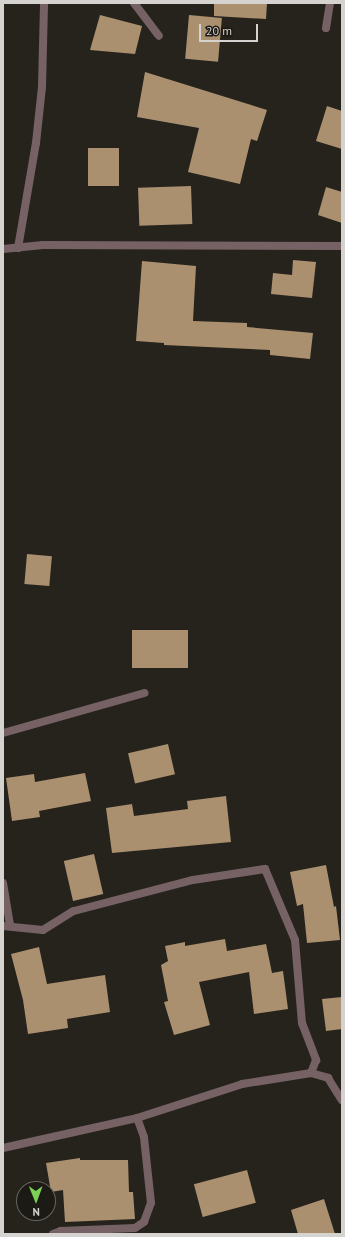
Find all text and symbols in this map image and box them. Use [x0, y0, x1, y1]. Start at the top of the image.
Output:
scale bar [201, 16, 260, 42]
text: 20 m [206, 23, 232, 38]
north arrow [16, 1181, 56, 1221]
text: N [32, 1205, 40, 1219]

